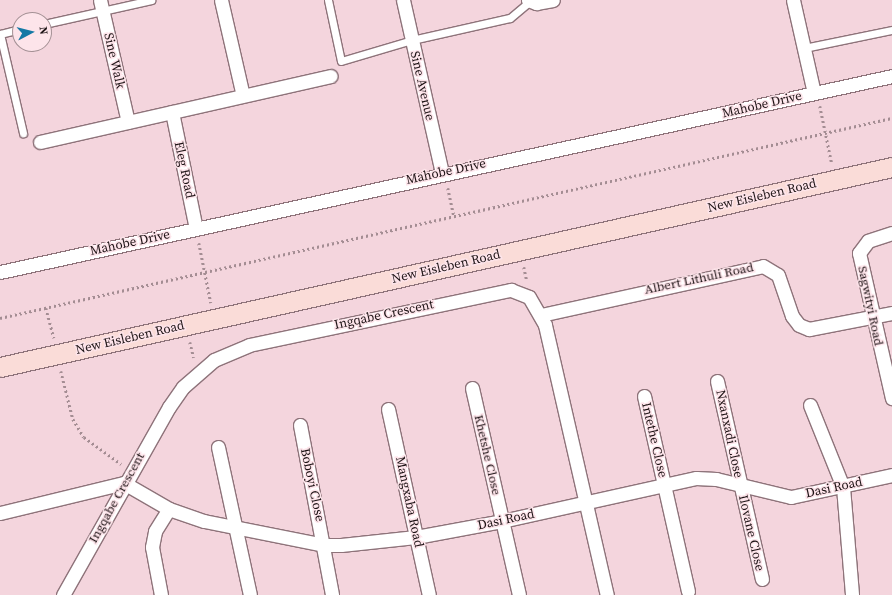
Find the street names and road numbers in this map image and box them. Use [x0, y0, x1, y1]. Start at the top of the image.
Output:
street label: Sine Walk [100, 31, 128, 91]
street label: Sine Avenue [406, 50, 438, 122]
street label: Mahobe Drive [721, 88, 803, 122]
street label: Eleg Road [170, 140, 198, 200]
street label: Mahobe Drive [405, 156, 487, 188]
street label: New Eisleben Road [706, 176, 818, 216]
street label: Mahobe Drive [89, 227, 171, 259]
street label: New Eisleben Road [390, 247, 502, 287]
street label: Albert Lithuli Road [643, 260, 755, 298]
street label: Sagwityi Road [854, 265, 886, 347]
street label: Ingqabe Crescent [333, 297, 435, 333]
street label: New Eisleben Road [74, 318, 186, 358]
street label: Nxanxadi Close [712, 389, 746, 479]
street label: Intethe Close [638, 401, 670, 479]
street label: Khetshe Close [470, 413, 504, 497]
street label: Boboyi Close [297, 447, 327, 523]
street label: Ingqabe Crescent [86, 450, 148, 546]
street label: Mangxaba Road [392, 455, 426, 549]
street label: Dasi Road [804, 474, 864, 502]
street label: Ilovane Close [735, 493, 767, 573]
street label: Dasi Road [476, 506, 536, 534]

